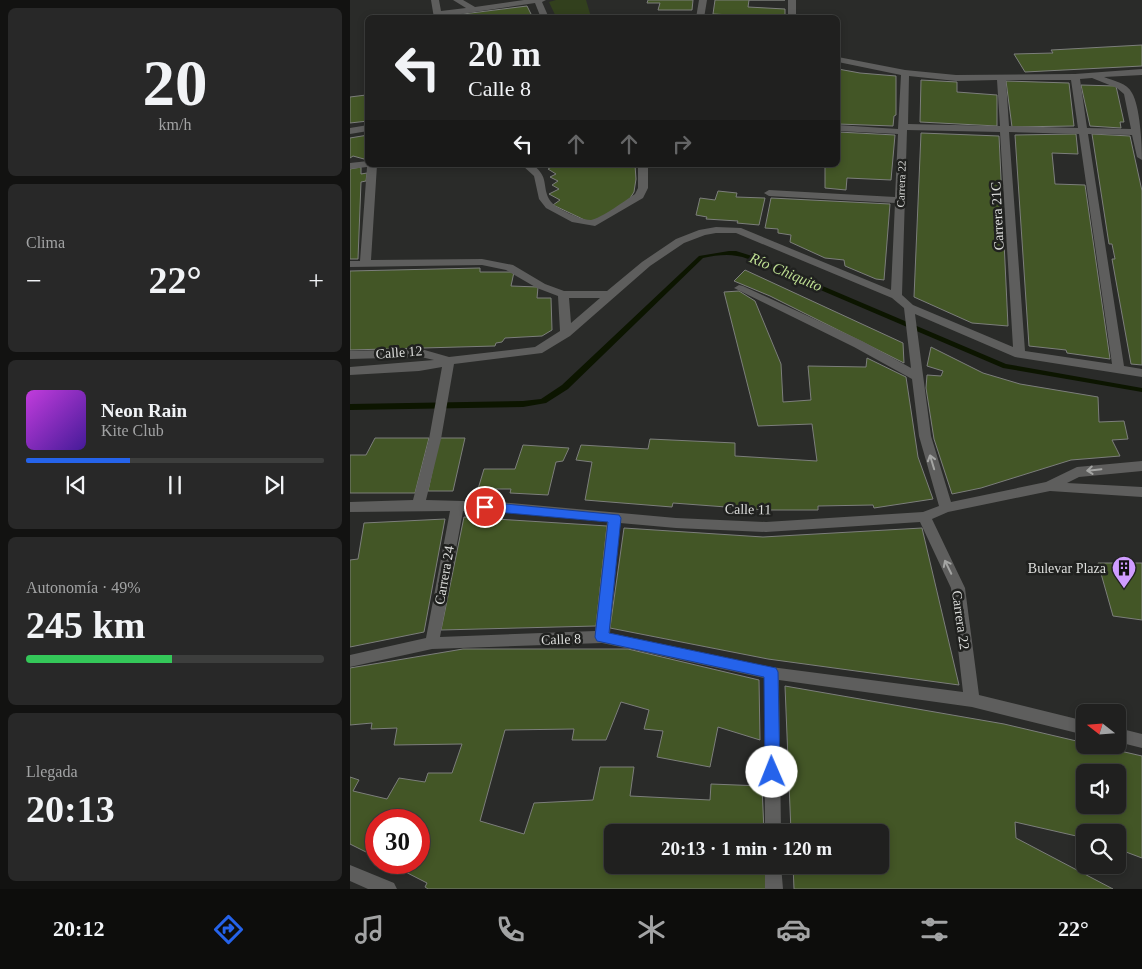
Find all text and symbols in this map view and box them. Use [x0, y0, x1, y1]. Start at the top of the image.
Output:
icon: left [385, 35, 450, 100]
text: 20 m [468, 35, 541, 74]
text: 20 [143, 47, 208, 119]
text: Calle 8 [468, 76, 531, 101]
text: km/h [159, 116, 191, 133]
icon: left [509, 130, 537, 158]
icon: ahead [562, 130, 590, 158]
icon: ahead [615, 130, 643, 158]
icon: right [668, 130, 696, 158]
street label: Carrera 22 [894, 160, 908, 208]
street label: Carrera 21C [988, 181, 1007, 251]
text: Clima [26, 234, 65, 251]
water label: Río Chiquito [746, 249, 825, 295]
text: 22° [148, 259, 202, 301]
text: − [26, 265, 42, 296]
text: + [308, 265, 324, 296]
street label: Calle 12 [375, 343, 423, 362]
text: Neon Rain [101, 400, 187, 421]
text: Kite Club [101, 422, 164, 439]
one-way arrow [927, 454, 937, 470]
one-way arrow [1087, 465, 1103, 475]
icon: previous [62, 471, 90, 499]
icon: pause [161, 471, 189, 499]
icon: next [260, 471, 288, 499]
pin [464, 486, 506, 528]
icon: arrive [471, 493, 499, 521]
street label: Calle 11 [725, 502, 771, 517]
street label: Carrera 24 [432, 545, 457, 606]
building icon: Bulevar Plaza [1111, 555, 1137, 589]
one-way arrow [943, 560, 952, 575]
place label: Bulevar Plaza [1028, 561, 1107, 576]
text: Autonomía · 49% [26, 579, 141, 596]
street label: Carrera 22 [949, 590, 972, 651]
text: 245 km [26, 604, 145, 646]
street label: Calle 8 [541, 631, 581, 648]
north arrow [1076, 704, 1126, 754]
map controls [1076, 704, 1126, 874]
position arrow [745, 745, 797, 797]
text: Llegada [26, 763, 78, 780]
button: sound [1076, 764, 1126, 814]
text: 20:13 [26, 788, 115, 830]
speed limit sign: 30 [365, 809, 430, 874]
button: search [1076, 824, 1126, 874]
text: 20:13 · 1 min · 120 m [661, 838, 832, 859]
icon: directions [211, 912, 246, 947]
icon: music [352, 912, 387, 947]
icon: phone [493, 912, 528, 947]
icon: climate [634, 912, 669, 947]
icon: car [776, 912, 811, 947]
icon: filters [917, 912, 952, 947]
text: 20:12 [53, 916, 104, 941]
text: 22° [1058, 916, 1089, 941]

